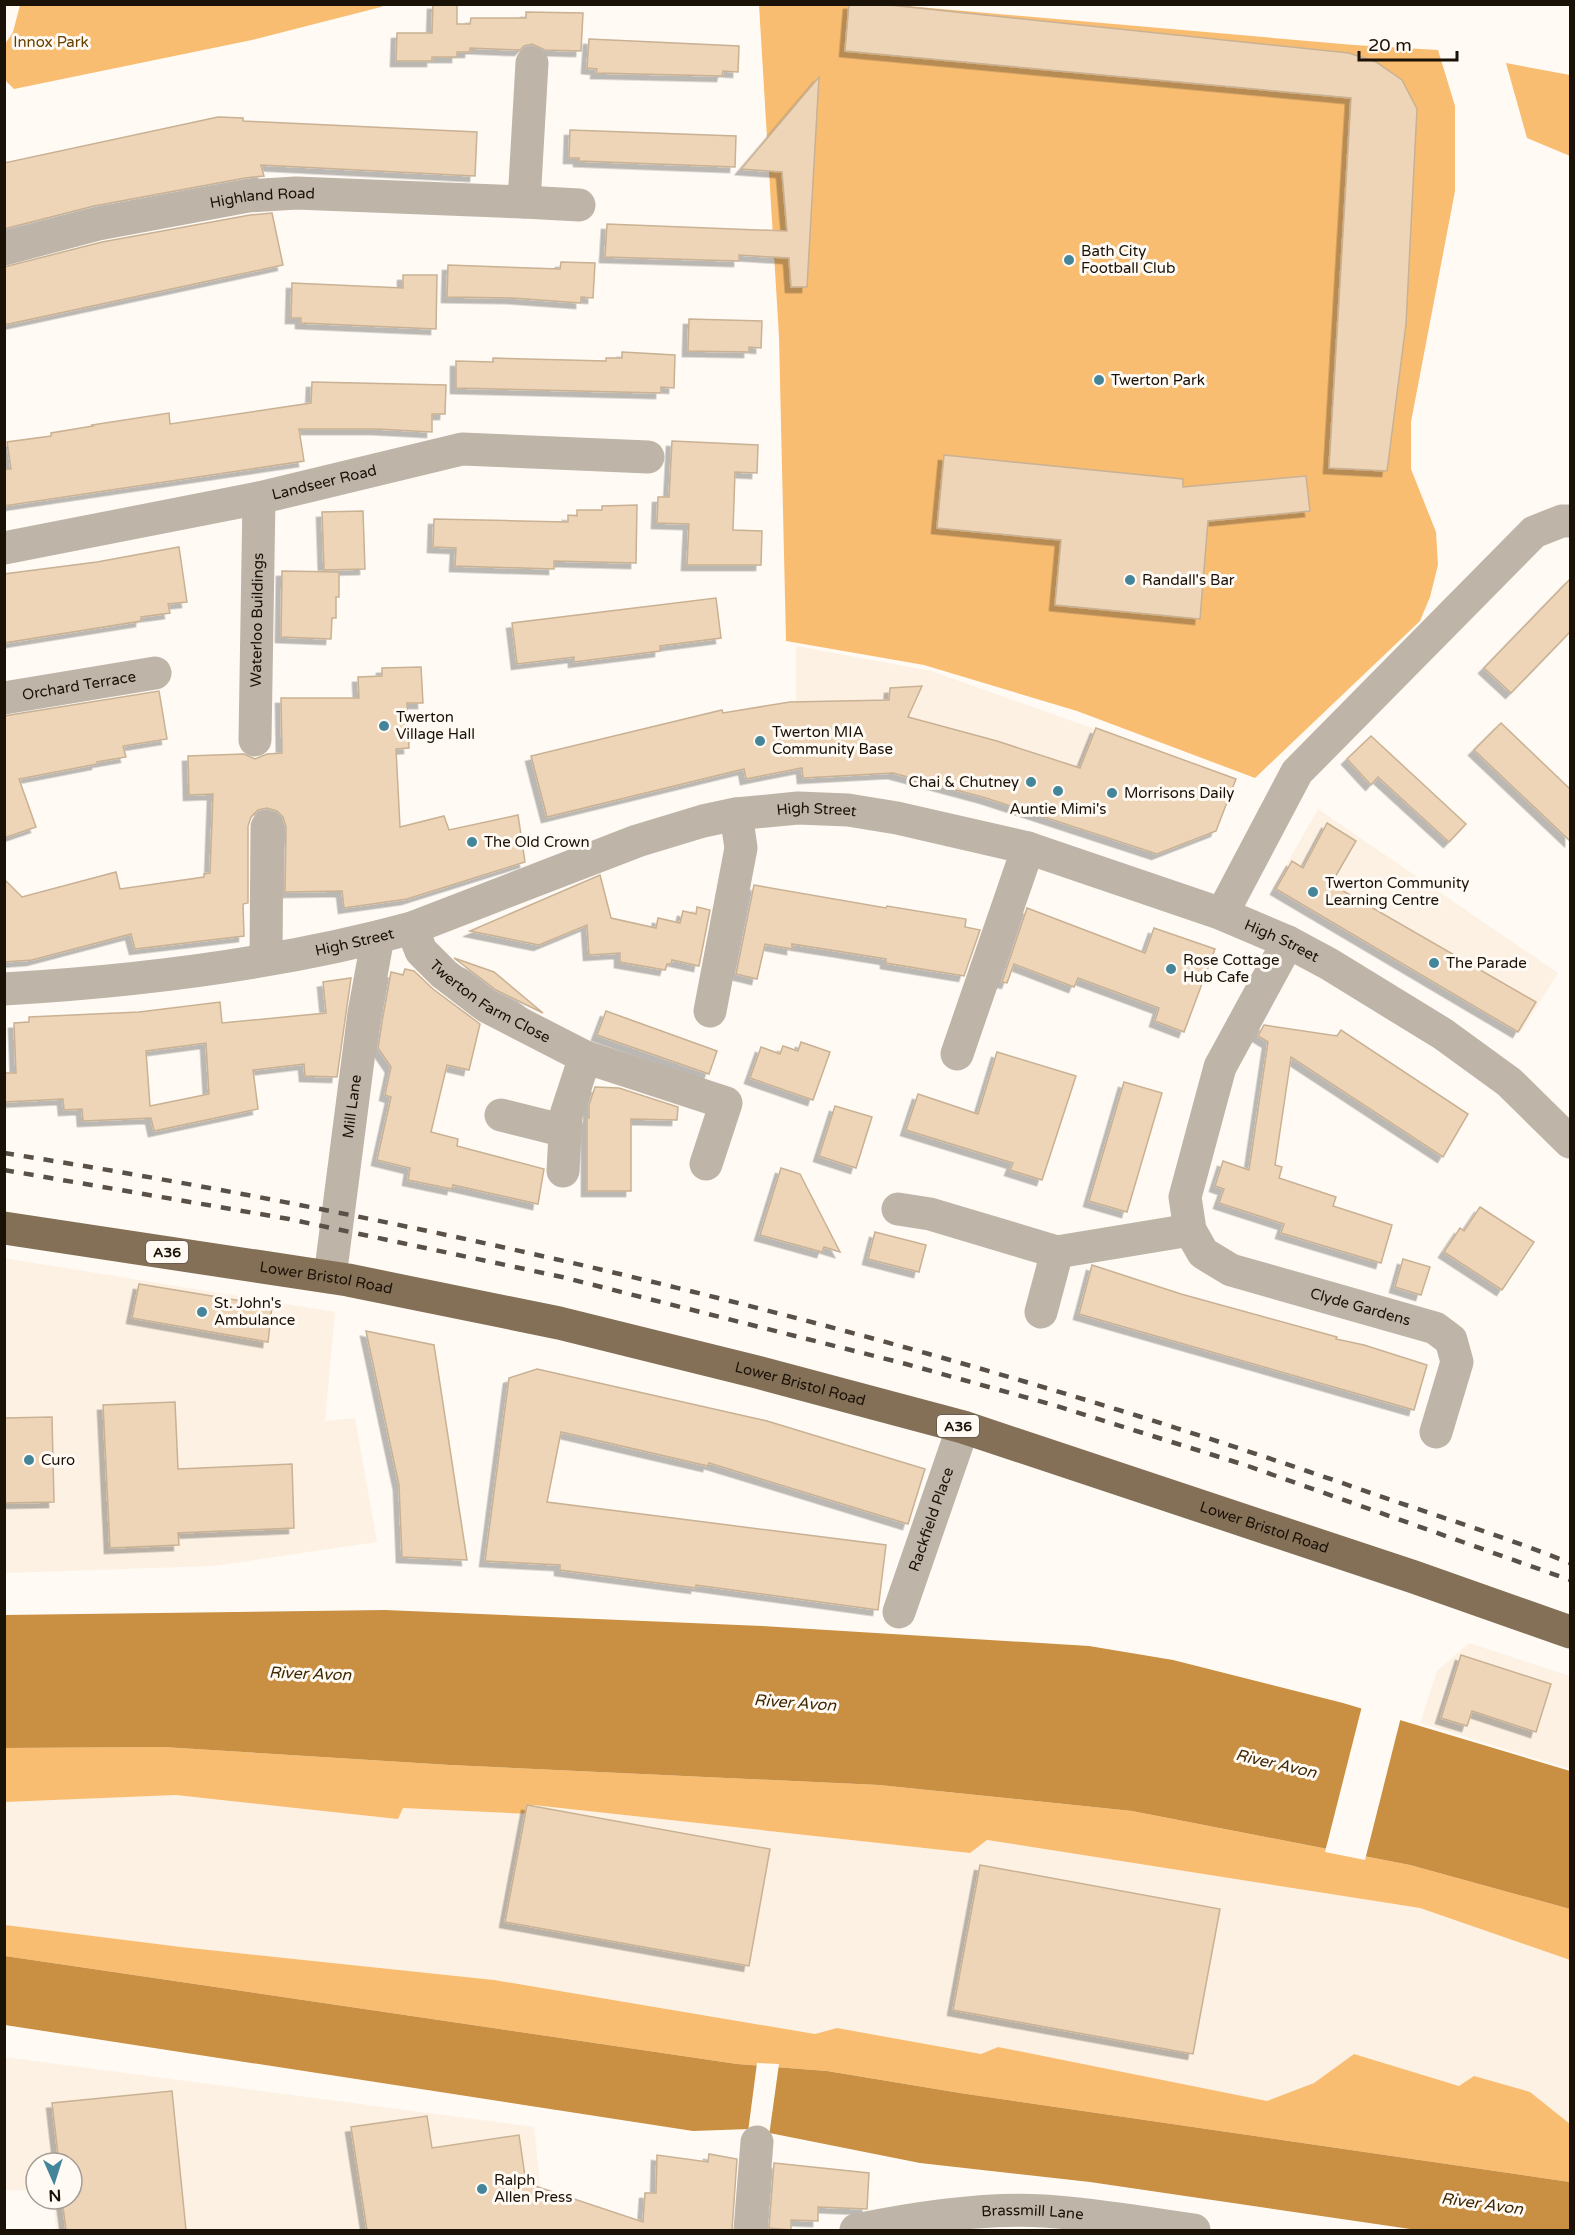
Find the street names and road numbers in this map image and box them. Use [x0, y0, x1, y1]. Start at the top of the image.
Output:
street label: Highland Road [208, 184, 315, 212]
street label: Landseer Road [270, 461, 379, 504]
street label: Waterloo Buildings [247, 553, 267, 687]
street label: Orchard Terrace [21, 667, 137, 704]
street label: High Street [776, 799, 858, 820]
street label: High Street [1242, 916, 1322, 966]
street label: High Street [313, 924, 396, 960]
street label: Twerton Farm Close [426, 956, 554, 1047]
street label: Mill Lane [339, 1073, 365, 1139]
road number: A36 [146, 1241, 188, 1263]
street label: Lower Bristol Road [258, 1258, 394, 1298]
street label: Clyde Gardens [1308, 1284, 1413, 1330]
street label: Lower Bristol Road [733, 1358, 868, 1410]
road number: A36 [937, 1415, 979, 1437]
street label: Rackfield Place [905, 1465, 957, 1574]
street label: Lower Bristol Road [1198, 1497, 1331, 1557]
street label: Brassmill Lane [981, 2201, 1085, 2223]

